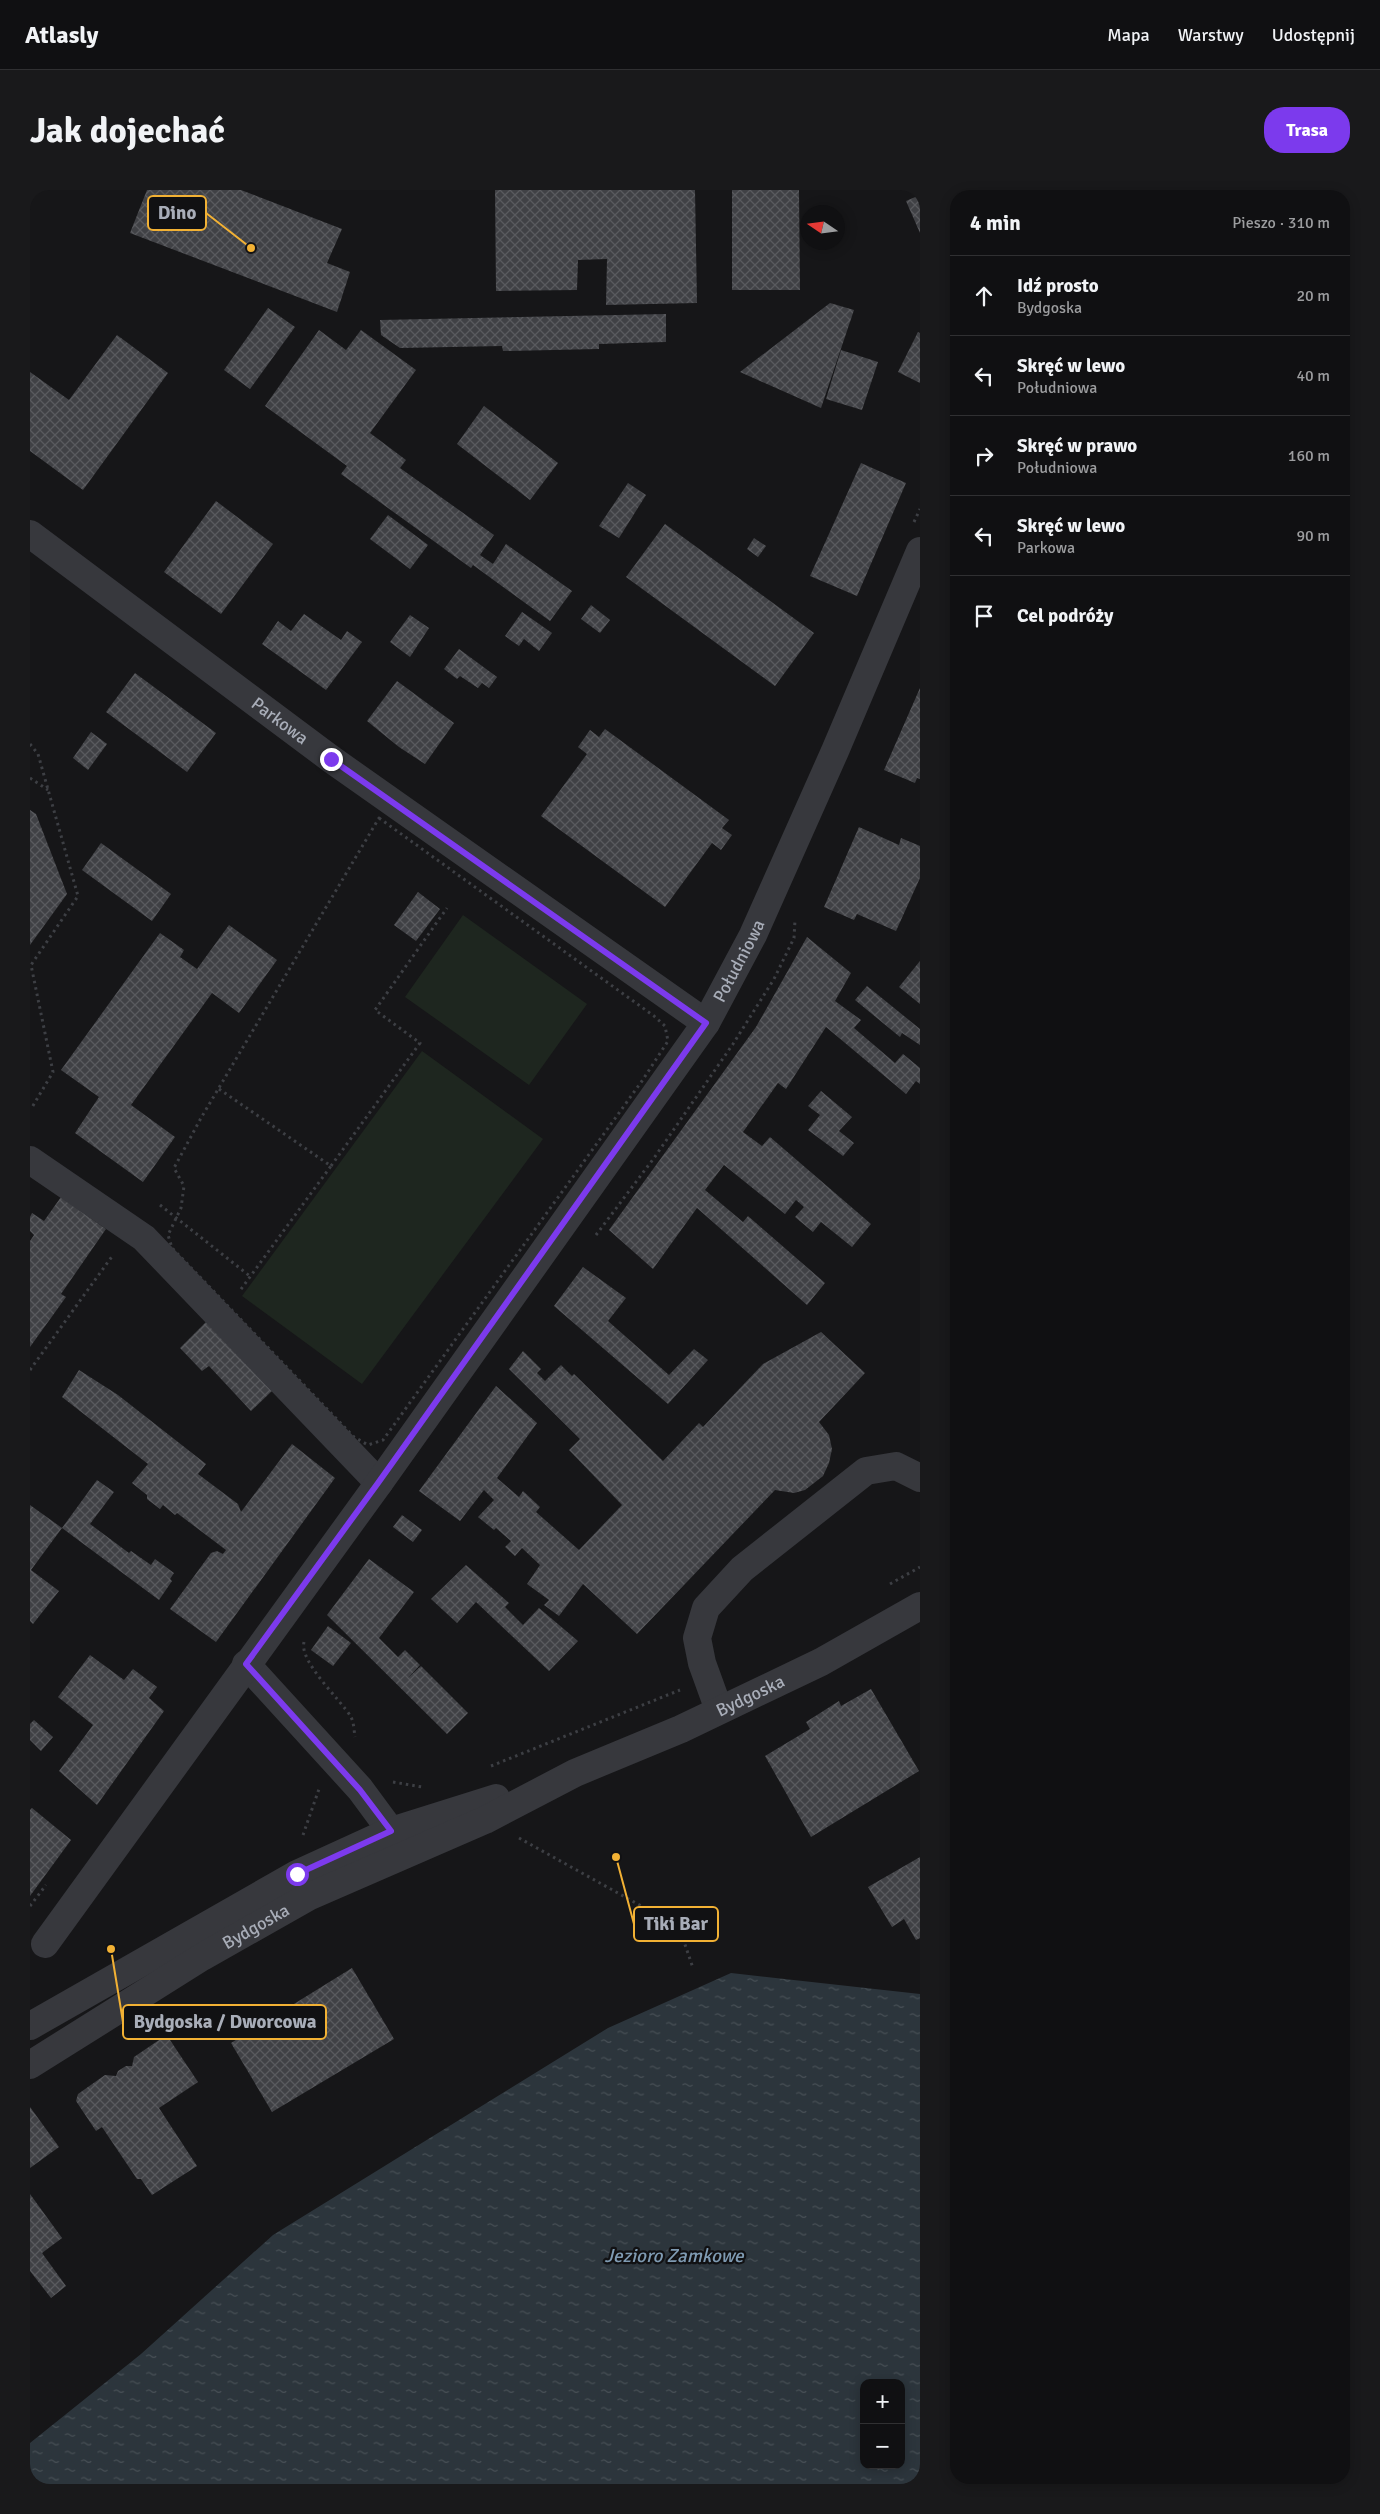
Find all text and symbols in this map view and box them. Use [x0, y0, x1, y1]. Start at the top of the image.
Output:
text: Atlasly [25, 20, 98, 50]
text: Mapa [1107, 24, 1150, 46]
text: Warstwy [1178, 24, 1244, 46]
text: Udostępnij [1272, 24, 1355, 46]
button: Trasa [1264, 107, 1350, 153]
text: Jak dojechać [30, 109, 225, 152]
callout: Dino [148, 196, 206, 230]
text: Dino [158, 201, 196, 225]
north arrow [800, 205, 845, 250]
text: 4 min [970, 210, 1021, 236]
text: Pieszo · 310 m [1232, 213, 1330, 233]
text: Idź prosto [1017, 274, 1099, 298]
icon: ahead [970, 282, 998, 310]
text: 20 m [1296, 286, 1330, 306]
text: Bydgoska [1017, 298, 1082, 318]
text: Skręć w lewo [1017, 354, 1125, 378]
icon: left [970, 362, 998, 390]
text: 40 m [1296, 366, 1330, 386]
text: Południowa [1017, 378, 1097, 398]
text: Skręć w prawo [1017, 434, 1137, 458]
icon: right [970, 442, 998, 470]
text: 160 m [1288, 446, 1330, 466]
text: Południowa [1017, 458, 1097, 478]
text: Skręć w lewo [1017, 514, 1125, 538]
icon: left [970, 522, 998, 550]
text: 90 m [1296, 526, 1330, 546]
text: Parkowa [1017, 538, 1075, 558]
icon: arrive [970, 602, 998, 630]
text: Cel podróży [1017, 604, 1113, 628]
street label: Parkowa [247, 692, 313, 749]
route end [320, 748, 343, 771]
street label: Południowa [708, 916, 769, 1006]
street label: Bydgoska [712, 1670, 788, 1722]
route start [286, 1863, 309, 1886]
street label: Bydgoska [219, 1899, 293, 1954]
callout: Tiki Bar [634, 1907, 718, 1941]
text: Tiki Bar [644, 1912, 708, 1936]
callout: Bydgoska / Dworcowa [123, 2005, 326, 2039]
text: Bydgoska / Dworcowa [134, 2010, 317, 2034]
water label: Jezioro Zamkowe [604, 2244, 745, 2268]
map controls [860, 2379, 905, 2469]
button: + [860, 2379, 905, 2424]
button: − [860, 2424, 905, 2469]

